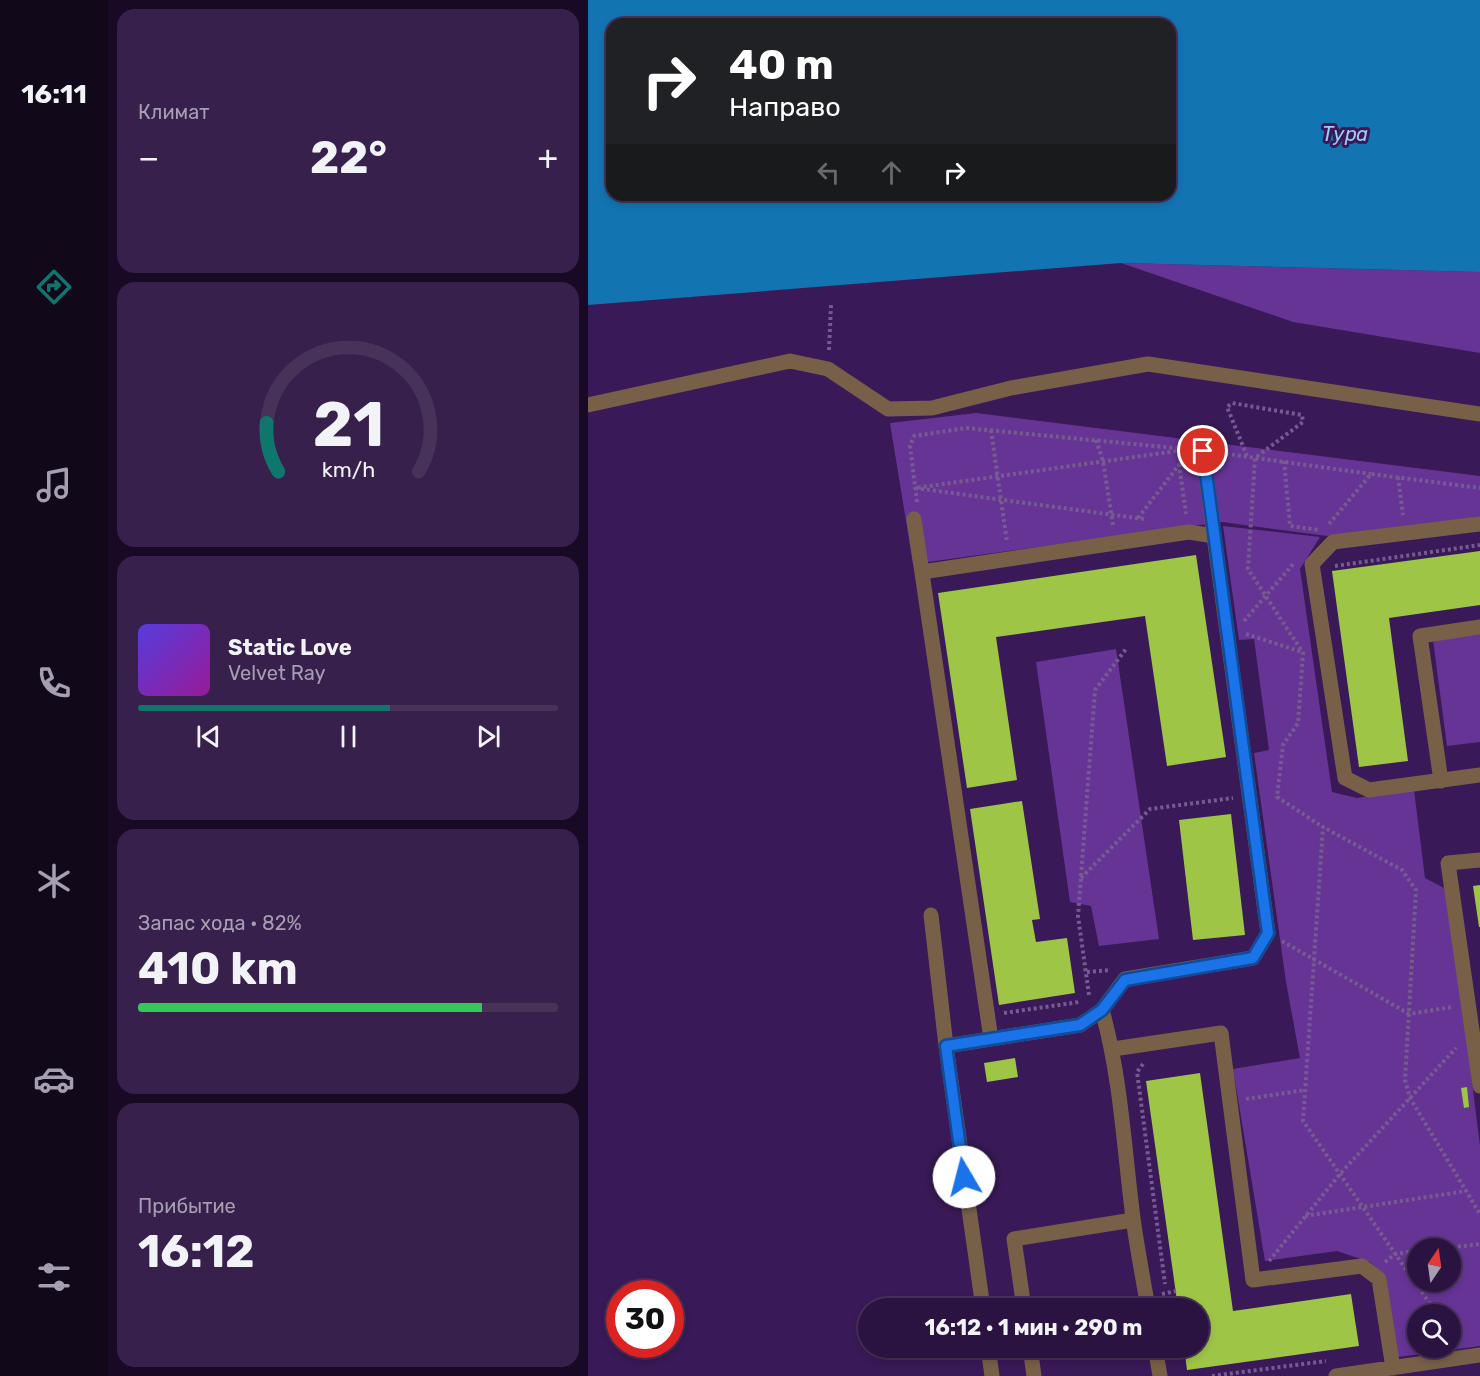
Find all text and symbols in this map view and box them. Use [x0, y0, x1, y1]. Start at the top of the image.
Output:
text: 40 m [729, 40, 834, 90]
icon: right [630, 42, 708, 120]
text: 16:11 [21, 78, 87, 110]
text: Направо [729, 91, 841, 123]
text: Климат [138, 100, 210, 124]
water label: Тура [1322, 122, 1368, 146]
text: 22° [310, 131, 387, 184]
text: − [138, 138, 159, 177]
text: + [537, 138, 558, 177]
icon: left [812, 156, 845, 189]
icon: ahead [875, 156, 908, 189]
icon: right [938, 156, 971, 189]
icon: directions [33, 266, 75, 308]
text: 21 [312, 388, 384, 462]
pin [1177, 425, 1228, 476]
icon: arrive [1186, 434, 1219, 467]
text: km/h [321, 457, 375, 482]
icon: music [33, 464, 75, 506]
text: Static Love [228, 634, 352, 661]
text: Velvet Ray [228, 661, 326, 685]
icon: phone [33, 662, 75, 704]
icon: previous [192, 720, 225, 753]
icon: pause [332, 720, 365, 753]
icon: next [472, 720, 505, 753]
icon: climate [33, 860, 75, 902]
text: Запас хода · 82% [138, 911, 302, 935]
text: 410 km [138, 942, 298, 995]
icon: car [33, 1058, 75, 1100]
position arrow [932, 1145, 996, 1209]
text: Прибытие [138, 1194, 236, 1218]
text: 16:12 [138, 1225, 254, 1278]
north arrow [1407, 1238, 1461, 1292]
map controls [1407, 1238, 1461, 1358]
icon: filters [33, 1256, 75, 1298]
speed limit sign: 30 [606, 1280, 684, 1358]
button: search [1407, 1304, 1461, 1358]
text: 16:12 · 1 мин · 290 m [925, 1314, 1143, 1341]

